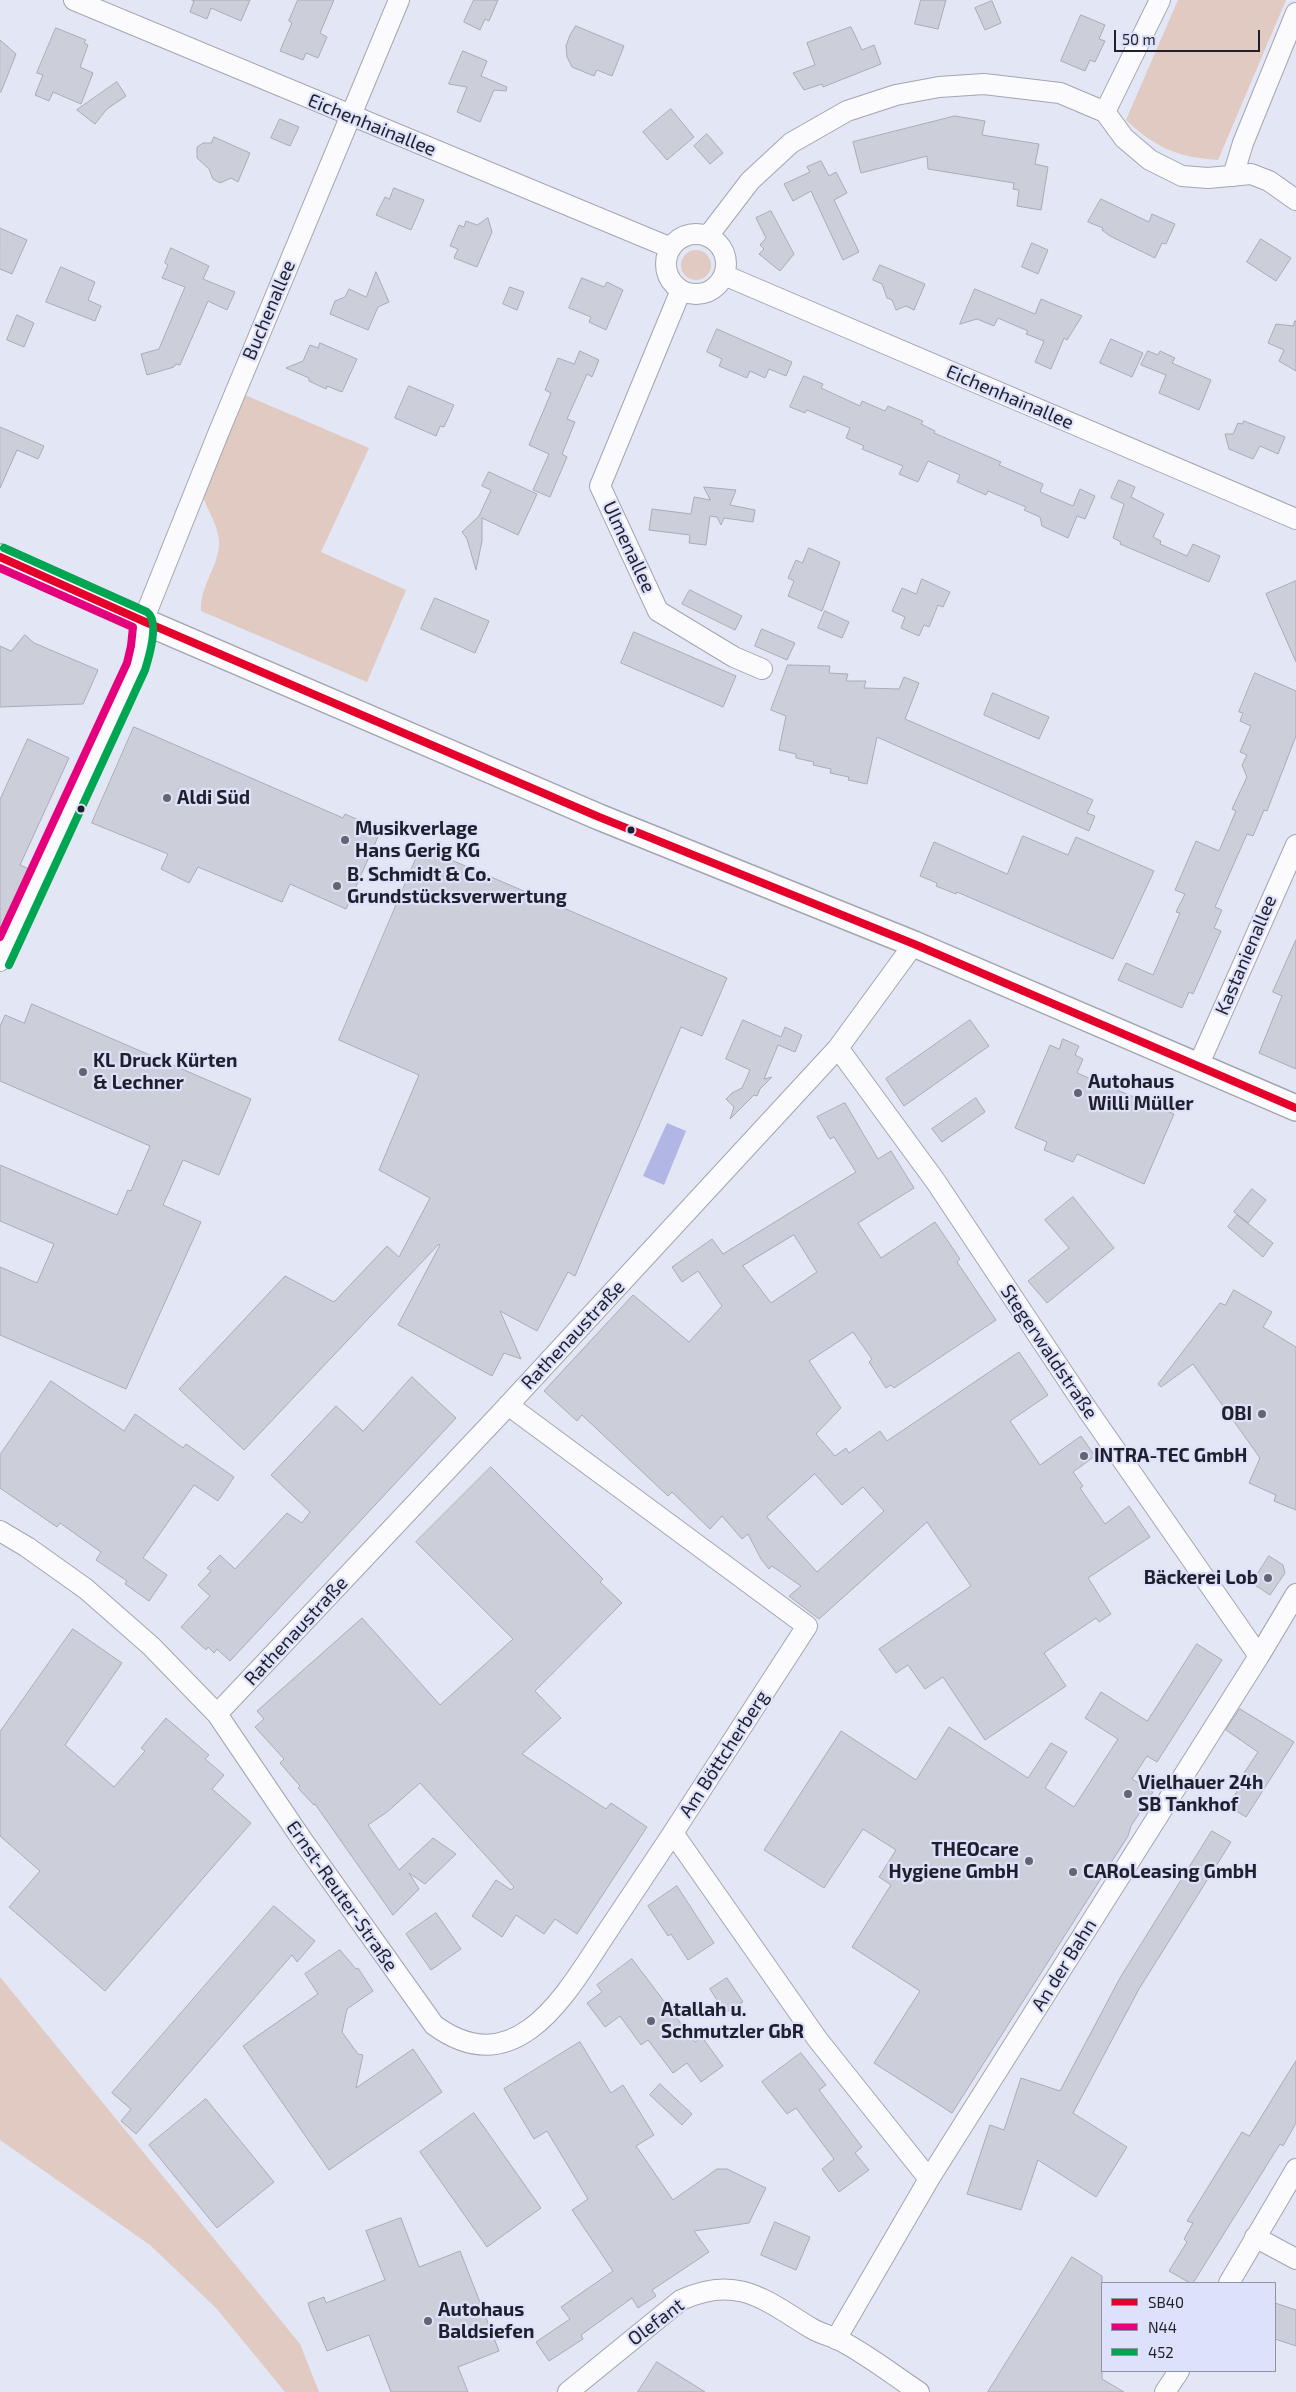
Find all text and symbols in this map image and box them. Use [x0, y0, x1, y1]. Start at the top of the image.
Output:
scale bar [1116, 20, 1262, 52]
text: 50 m [1122, 30, 1156, 48]
street label: Eichenhainallee [305, 89, 439, 161]
street label: Buchenallee [238, 257, 300, 363]
street label: Eichenhainallee [943, 360, 1077, 434]
street label: Ulmenallee [598, 498, 660, 596]
place label: Aldi Süd [177, 787, 250, 809]
marker: Aldi Süd [161, 792, 173, 804]
unlabelled marker [76, 804, 86, 814]
place label: Musikverlage Hans Gerig KG [355, 818, 480, 862]
unlabelled marker [626, 825, 636, 835]
marker: Musikverlage Hans Gerig KG [339, 834, 351, 846]
place label: B. Schmidt & Co. Grundstücksverwertung [347, 864, 567, 908]
marker: B. Schmidt & Co. Grundstücksverwertung [331, 880, 343, 892]
street label: Kastanienallee [1210, 892, 1282, 1018]
place label: KL Druck Kürten & Lechner [93, 1050, 237, 1094]
marker: KL Druck Kürten & Lechner [77, 1066, 89, 1078]
place label: Autohaus Willi Müller [1088, 1071, 1194, 1115]
marker: Autohaus Willi Müller [1072, 1087, 1084, 1099]
street label: Rathenaustraße [517, 1276, 629, 1394]
street label: Stegerwaldstraße [996, 1281, 1102, 1423]
place label: OBI [1221, 1403, 1252, 1425]
marker: OBI [1256, 1408, 1268, 1420]
place label: INTRA-TEC GmbH [1094, 1445, 1247, 1467]
marker: INTRA-TEC GmbH [1078, 1450, 1090, 1462]
place label: Bäckerei Lob [1144, 1567, 1258, 1589]
street label: Rathenaustraße [240, 1572, 352, 1690]
marker: Bäckerei Lob [1262, 1572, 1274, 1584]
street label: Am Böttcherberg [674, 1686, 774, 1822]
place label: Vielhauer 24h SB Tankhof [1138, 1772, 1263, 1816]
marker: Vielhauer 24h SB Tankhof [1122, 1788, 1134, 1800]
street label: Ernst-Reuter-Straße [281, 1816, 403, 1976]
place label: THEOcare Hygiene GmbH [889, 1839, 1019, 1883]
marker: THEOcare Hygiene GmbH [1023, 1855, 1035, 1867]
place label: CARoLeasing GmbH [1083, 1861, 1257, 1883]
marker: CARoLeasing GmbH [1067, 1866, 1079, 1878]
street label: An der Bahn [1027, 1915, 1101, 2015]
place label: Atallah u. Schmutzler GbR [661, 1999, 804, 2043]
marker: Atallah u. Schmutzler GbR [645, 2015, 657, 2027]
legend [1101, 2282, 1276, 2372]
street label: Olefant [623, 2293, 689, 2351]
text: SB40 [1148, 2293, 1184, 2311]
place label: Autohaus Baldsiefen [438, 2299, 534, 2343]
marker: Autohaus Baldsiefen [422, 2315, 434, 2327]
text: N44 [1148, 2318, 1177, 2336]
text: 452 [1148, 2343, 1174, 2361]

